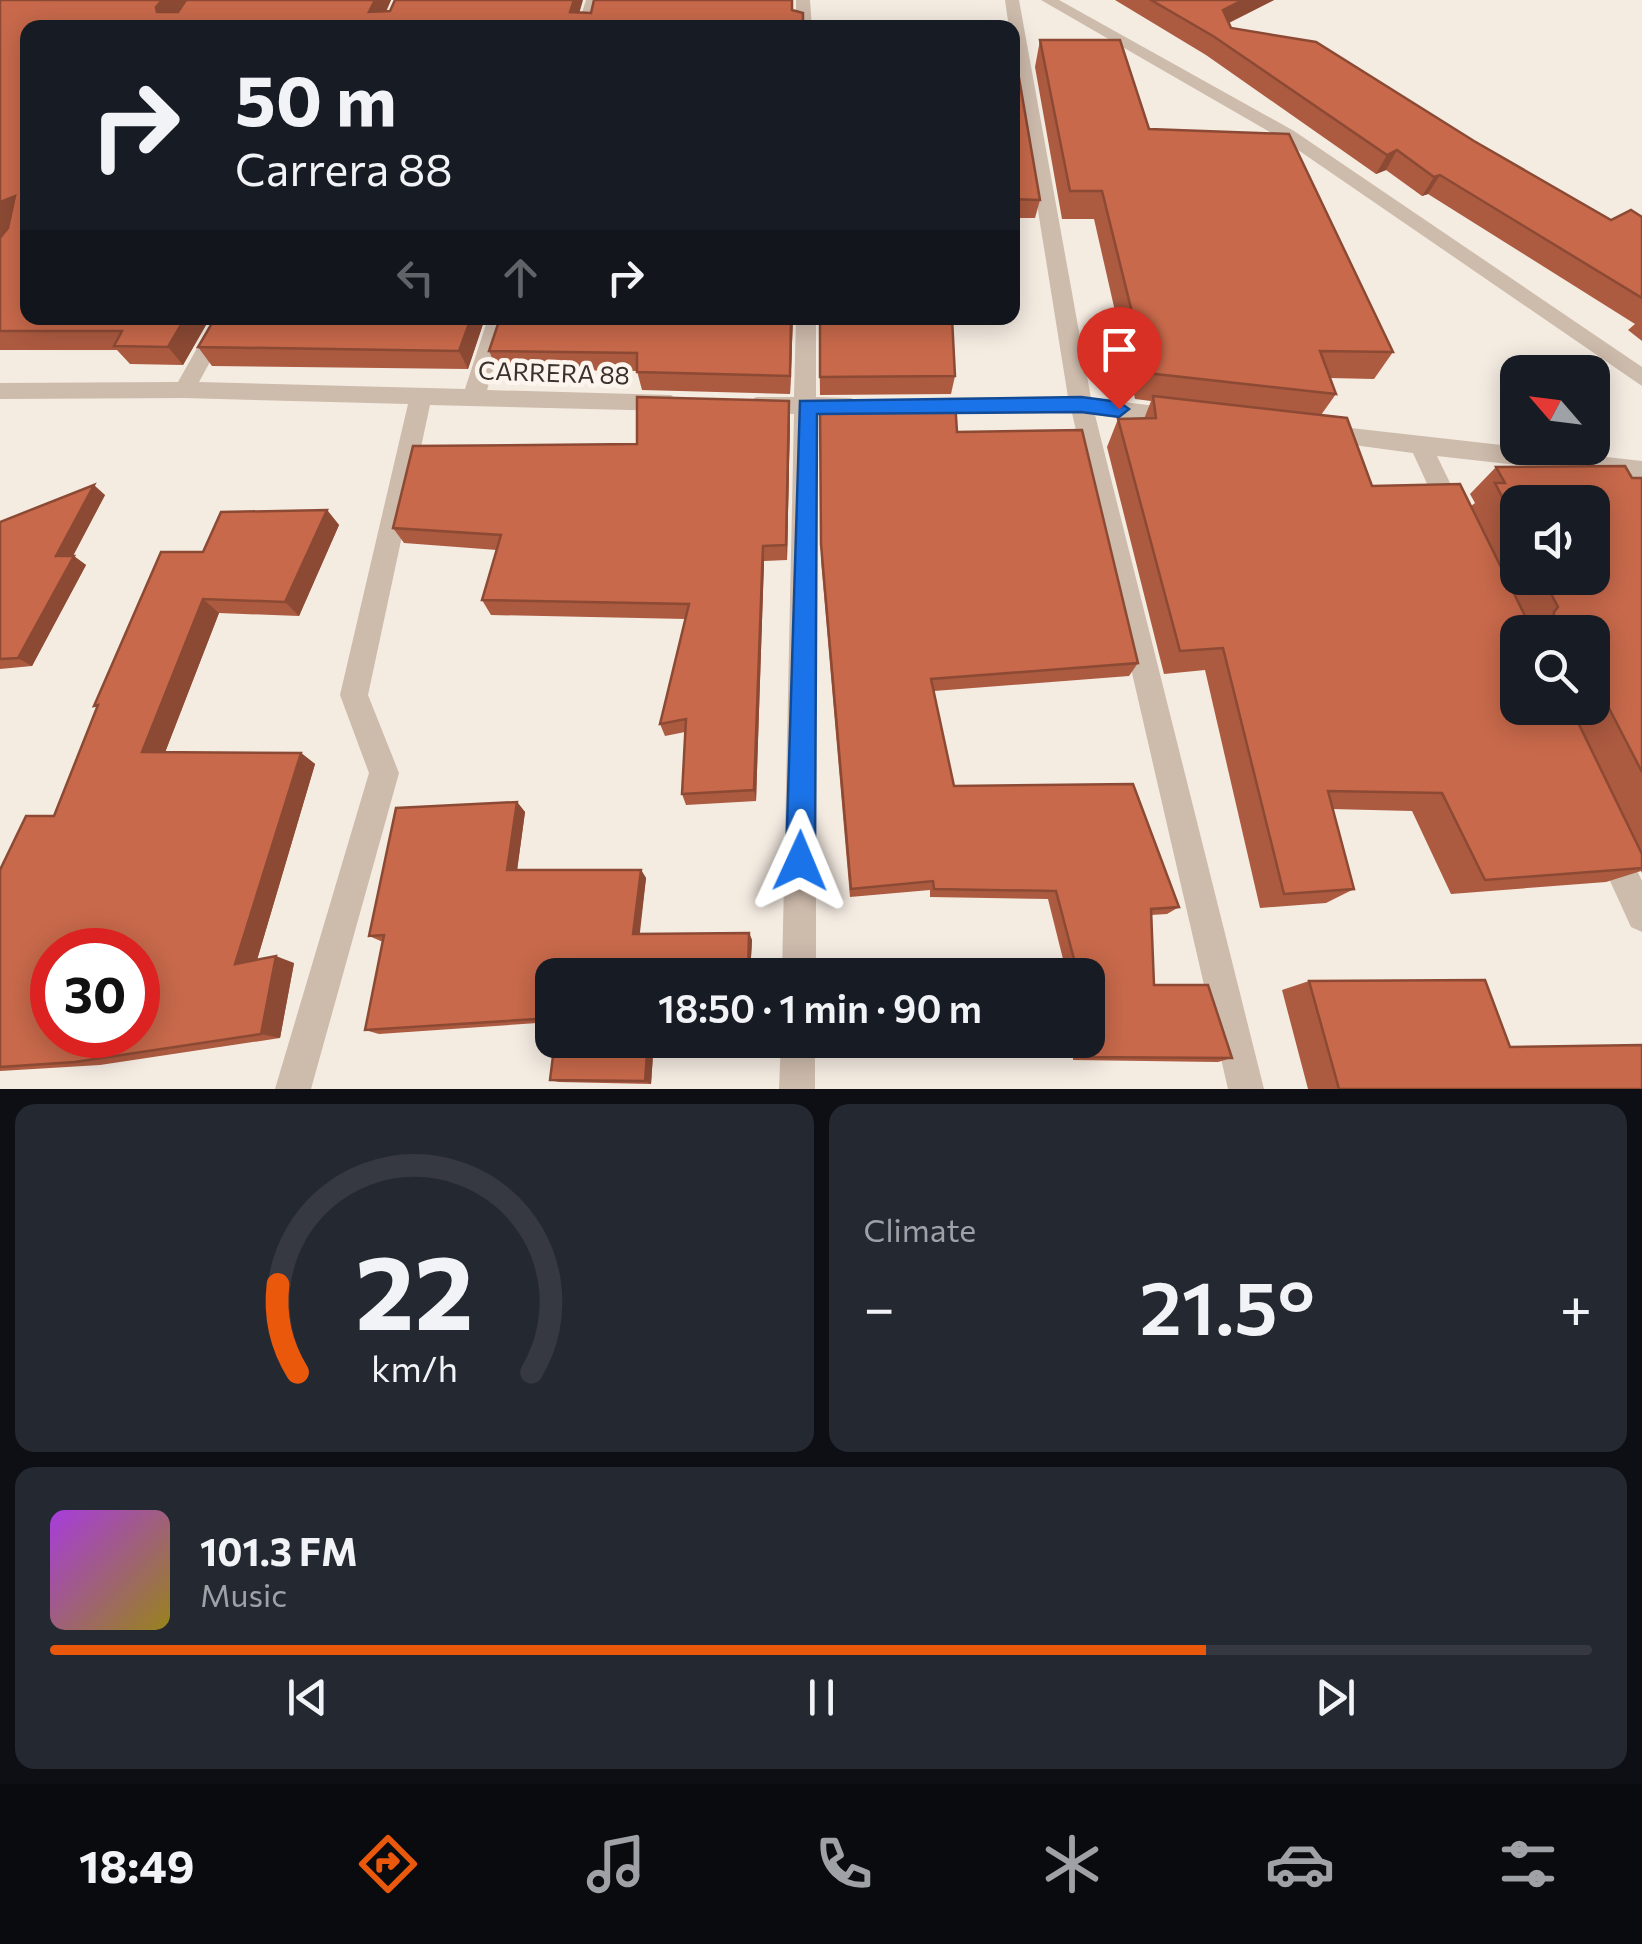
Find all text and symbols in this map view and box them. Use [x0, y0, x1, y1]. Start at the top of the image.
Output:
text: 50 m [235, 55, 397, 140]
icon: right [70, 60, 200, 190]
text: Carrera 88 [235, 140, 453, 195]
icon: left [388, 250, 443, 305]
icon: ahead [493, 250, 548, 305]
icon: right [598, 250, 653, 305]
pin [1077, 307, 1162, 410]
icon: arrive [1092, 322, 1147, 377]
street label: CARRERA 88 [478, 354, 630, 390]
north arrow [1500, 355, 1610, 465]
map controls [1500, 355, 1610, 725]
button: sound [1500, 485, 1610, 595]
button: search [1500, 615, 1610, 725]
position arrow [748, 809, 852, 913]
speed limit sign: 30 [30, 928, 160, 1058]
text: 18:50 · 1 min · 90 m [658, 984, 982, 1031]
text: Climate [864, 1209, 976, 1249]
text: 22 [355, 1224, 473, 1351]
text: 21.5° [1140, 1259, 1315, 1350]
text: − [864, 1272, 895, 1339]
text: + [1560, 1272, 1592, 1339]
text: km/h [371, 1346, 458, 1389]
text: 101.3 FM [200, 1527, 358, 1574]
text: Music [200, 1574, 287, 1614]
icon: previous [280, 1670, 335, 1725]
icon: pause [794, 1670, 849, 1725]
icon: next [1308, 1670, 1363, 1725]
icon: directions [353, 1829, 423, 1899]
icon: music [581, 1829, 651, 1899]
icon: phone [809, 1829, 879, 1899]
icon: climate [1037, 1829, 1107, 1899]
icon: car [1265, 1829, 1335, 1899]
icon: filters [1493, 1829, 1563, 1899]
text: 18:49 [79, 1837, 195, 1892]

